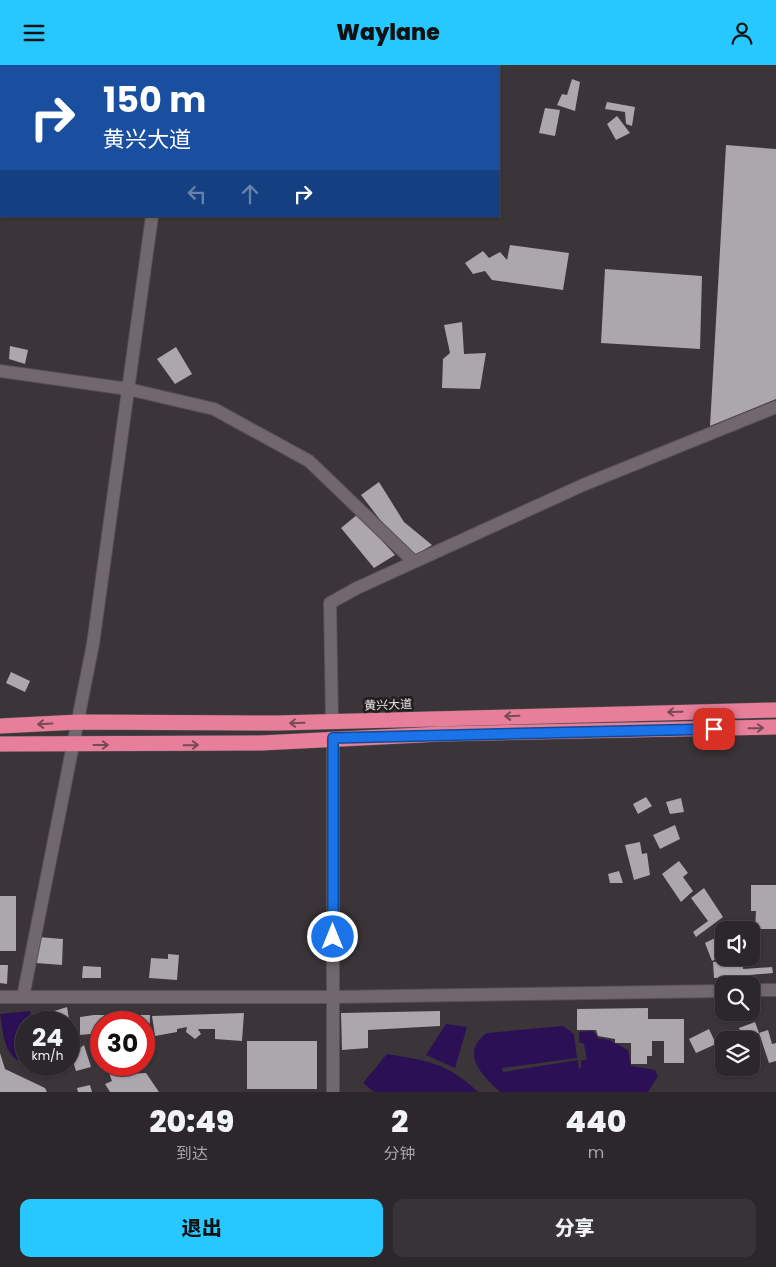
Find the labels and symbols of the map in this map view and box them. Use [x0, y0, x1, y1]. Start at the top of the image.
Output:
street label: 黄兴大道 [364, 695, 412, 714]
one-way arrow [667, 707, 684, 717]
pin [693, 708, 735, 750]
one-way arrow [505, 711, 521, 721]
one-way arrow [290, 718, 306, 727]
one-way arrow [37, 719, 53, 728]
one-way arrow [748, 723, 764, 733]
one-way arrow [92, 740, 109, 750]
one-way arrow [183, 740, 199, 749]
position arrow [306, 910, 358, 962]
speed limit sign: 30 [90, 1011, 155, 1076]

